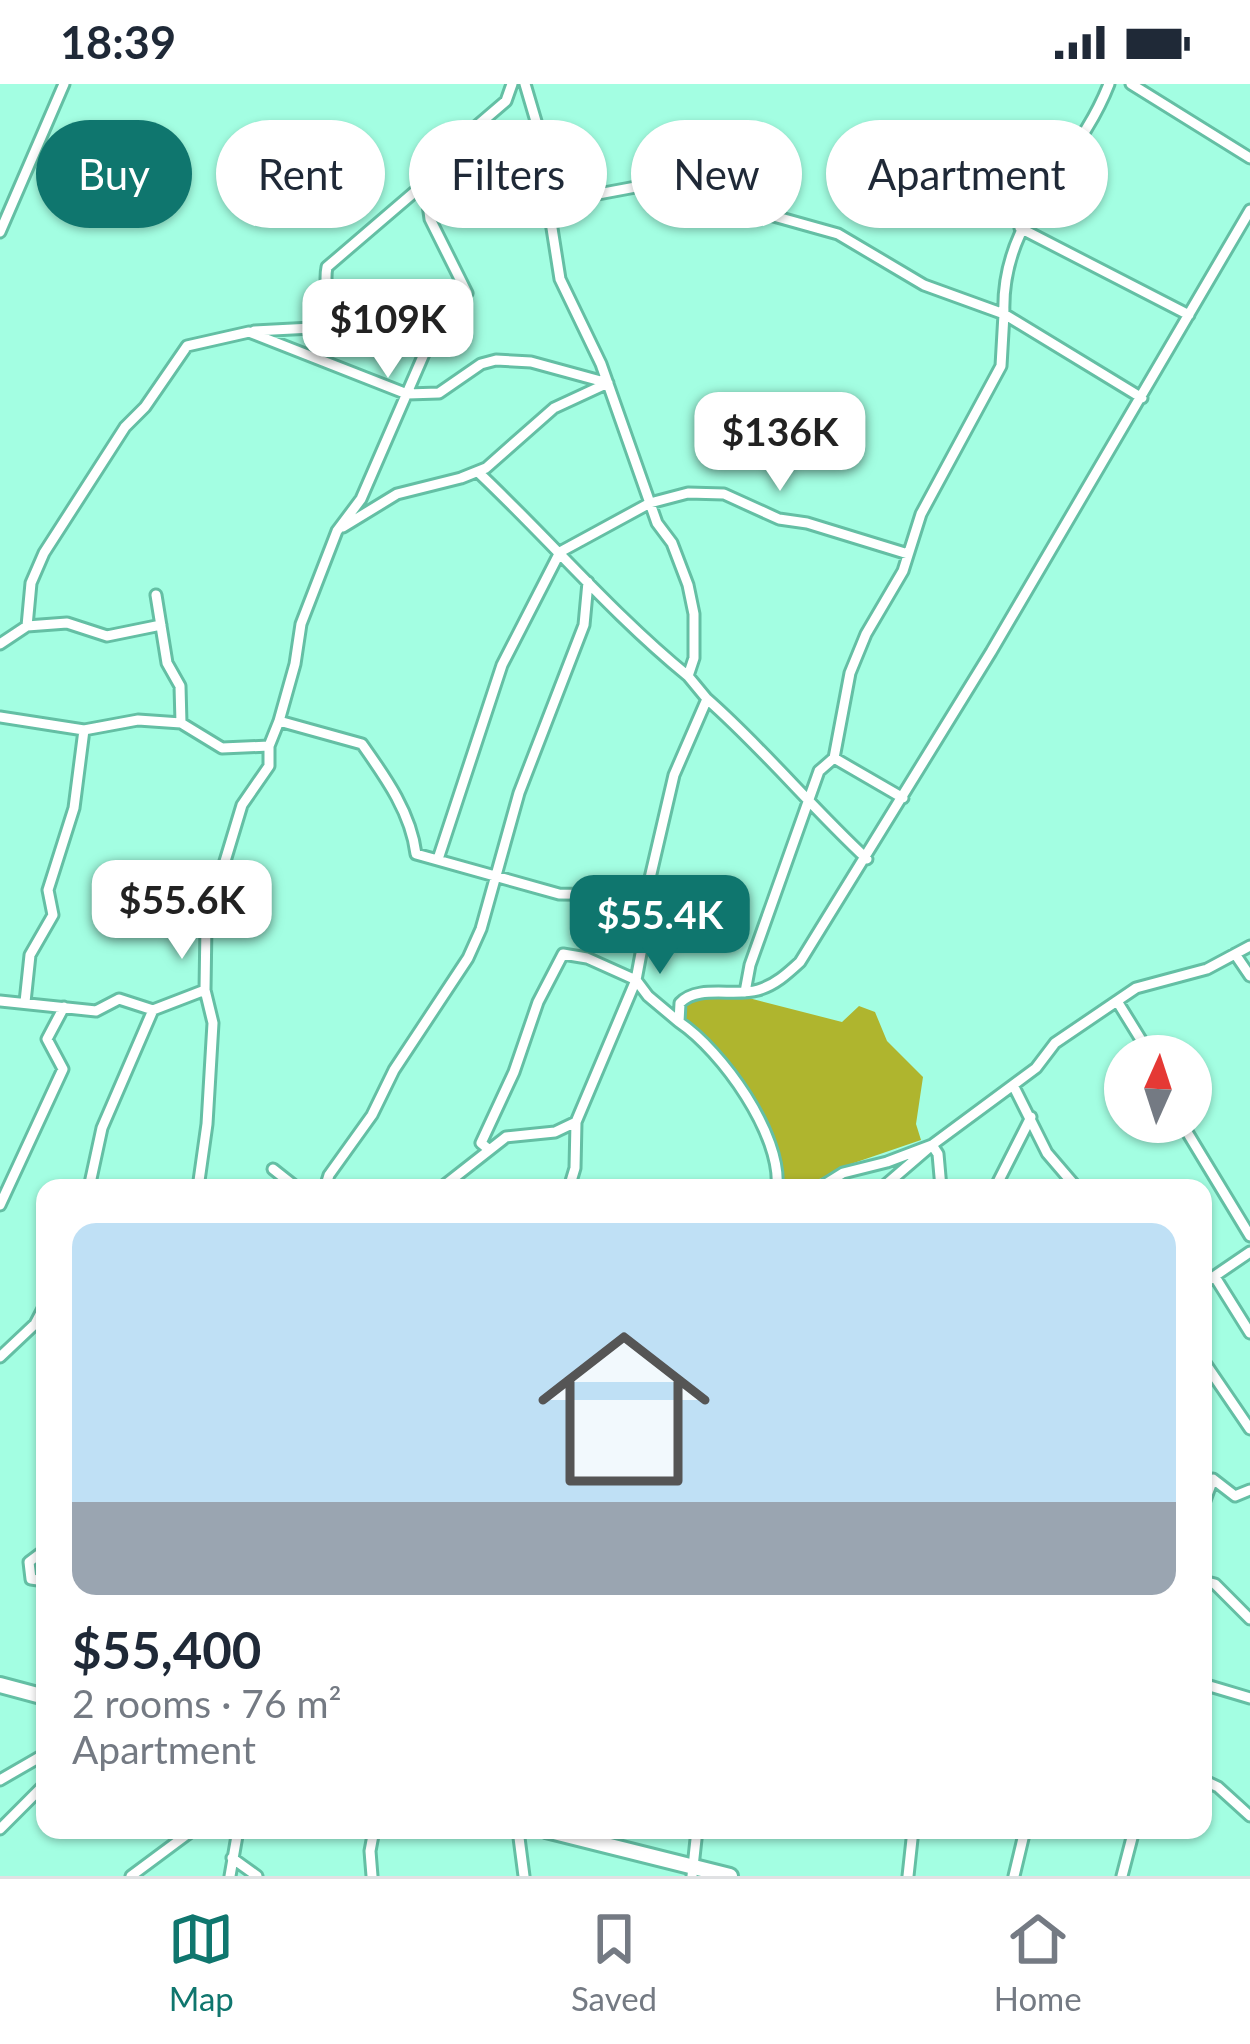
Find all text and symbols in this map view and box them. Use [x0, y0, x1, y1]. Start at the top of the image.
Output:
text: 18:39 [60, 15, 176, 69]
chip: Buy [36, 120, 192, 228]
chip: Rent [216, 120, 385, 228]
chip: Filters [409, 120, 607, 228]
chip: New [631, 120, 802, 228]
chip: Apartment [826, 120, 1108, 228]
pin: $109K [304, 279, 472, 381]
text: $109K [329, 295, 447, 341]
pin: $136K [696, 392, 864, 494]
text: $136K [721, 408, 839, 454]
pin: $55.6K [84, 860, 280, 962]
pin: $55.4K [562, 875, 758, 977]
text: $55.6K [119, 876, 245, 922]
text: $55.4K [597, 891, 723, 937]
north arrow [1104, 1035, 1212, 1143]
map controls [1104, 1035, 1212, 1143]
icon: home [516, 1301, 732, 1517]
text: $55,400 [72, 1619, 261, 1680]
text: 2 rooms · 76 m² [72, 1680, 342, 1726]
text: Apartment [72, 1726, 256, 1772]
tab: Map [168, 1906, 234, 2018]
tab: Saved [571, 1906, 657, 2018]
tab: Home [994, 1906, 1082, 2018]

